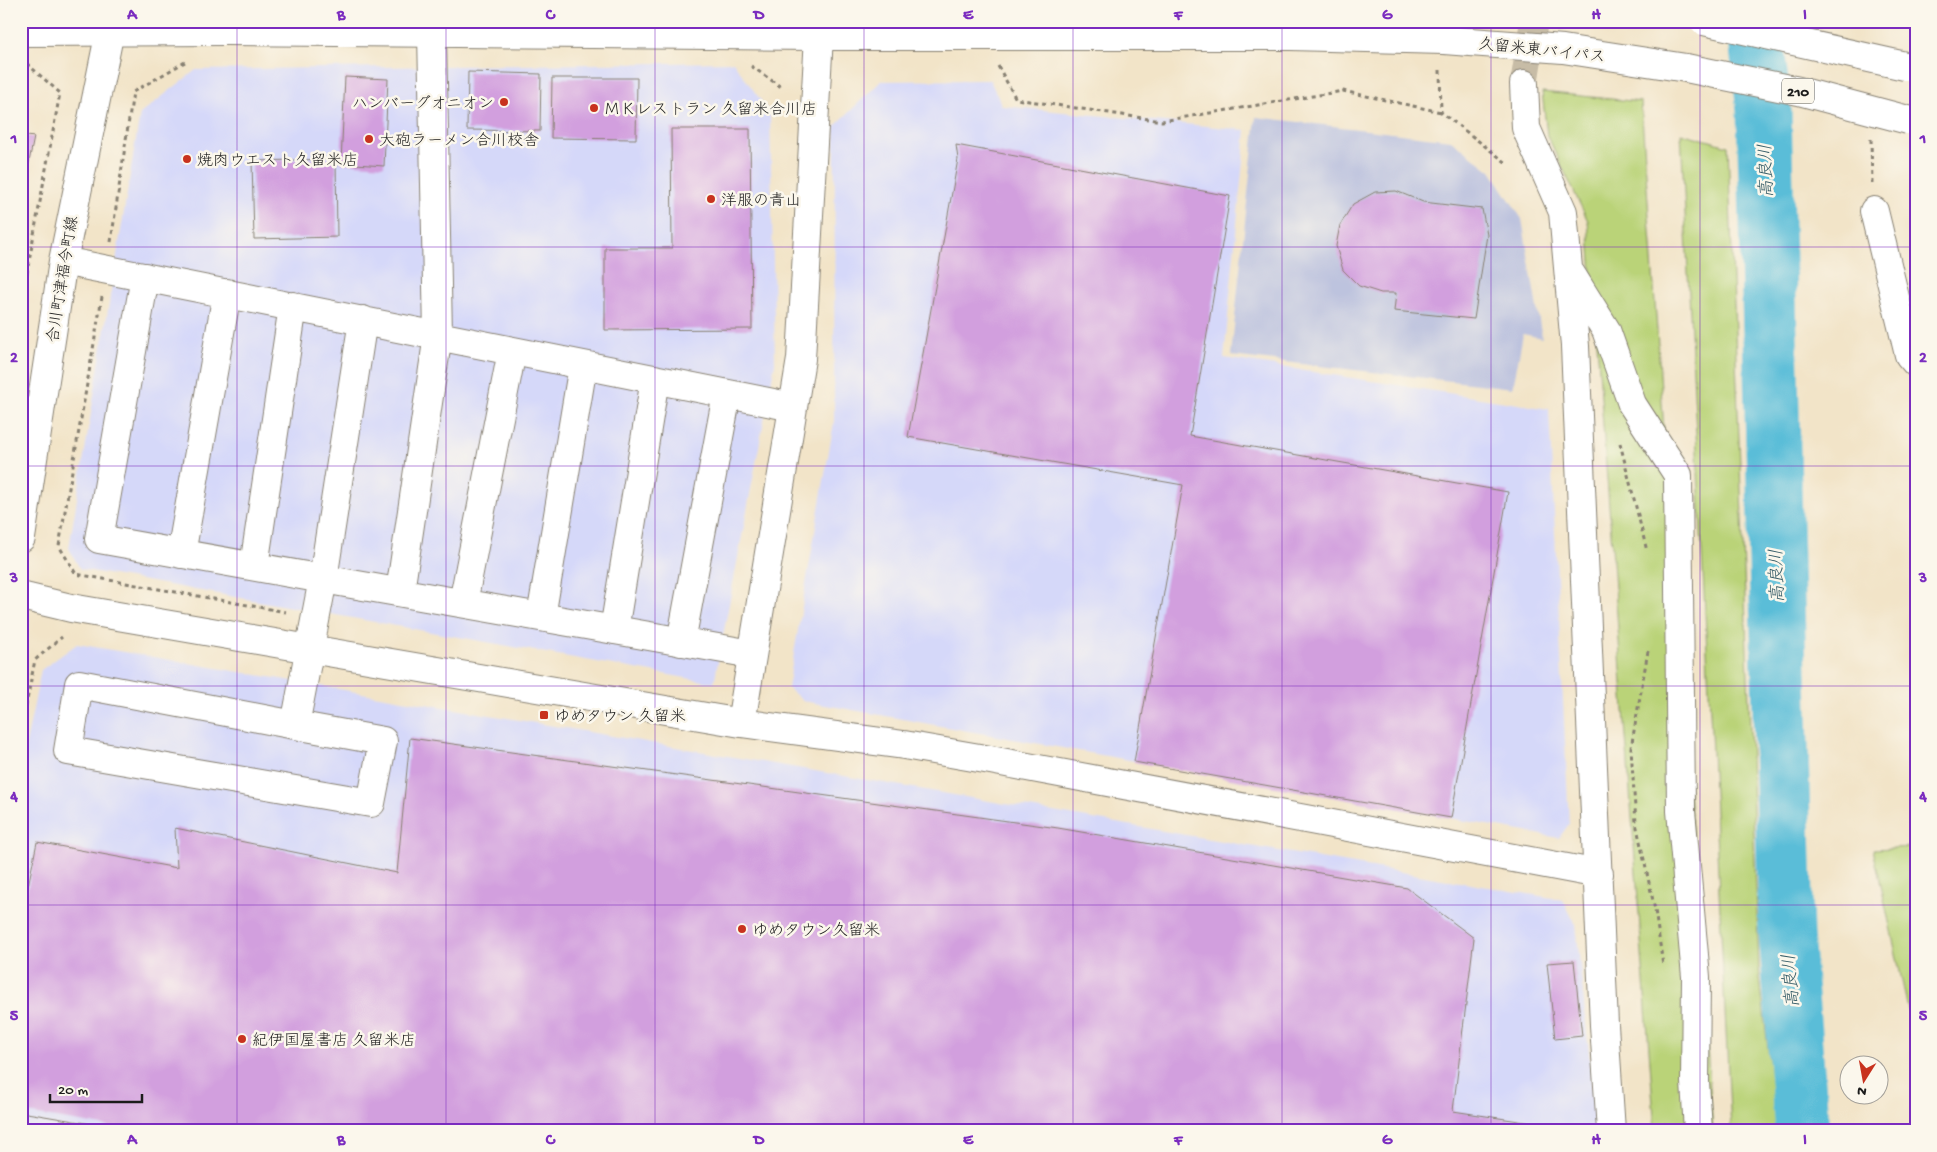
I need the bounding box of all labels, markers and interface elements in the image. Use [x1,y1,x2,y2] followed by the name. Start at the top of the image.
[126,7,138,26] text: A
[336,7,346,26] text: B
[545,7,556,26] text: C
[752,7,765,26] text: D
[963,7,974,26] text: E
[1173,7,1184,26] text: F
[1382,7,1393,26] text: G
[1591,7,1601,26] text: H
[1803,7,1807,26] text: I
[1477,34,1606,69] street label: 久留米東バイパス
[1782,78,1814,104] road number: 210
[352,95,494,115] place label: ハンバーグオニオン
[498,96,510,108] marker: ハンバーグオニオン
[604,100,817,121] place label: ＭＫレストラン 久留米合川店
[588,102,600,114] marker: ＭＫレストラン 久留米合川店
[10,131,17,150] text: 1
[1919,131,1926,150] text: 1
[379,132,539,152] place label: 大砲ラーメン合川校舎
[363,133,375,145] marker: 大砲ラーメン合川校舎
[1755,144,1779,198] water label: 高良川
[197,151,358,172] place label: 焼肉ウエスト久留米店
[181,153,193,165] marker: 焼肉ウエスト久留米店
[721,191,801,212] place label: 洋服の青山
[705,193,717,205] marker: 洋服の青山
[43,215,84,344] street label: 合川町津福今町線
[10,350,18,369] text: 2
[1919,350,1927,369] text: 2
[1766,549,1790,603] water label: 高良川
[9,570,18,589] text: 3
[1918,570,1927,589] text: 3
[554,707,686,728] place label: ゆめタウン 久留米
[538,709,550,721] marker: ゆめタウン 久留米
[9,789,18,808] text: 4
[1918,789,1927,808] text: 4
[752,921,880,942] place label: ゆめタウン久留米
[736,923,748,935] marker: ゆめタウン久留米
[1779,953,1805,1009] water label: 高良川
[10,1008,19,1027] text: 5
[1919,1008,1928,1027] text: 5
[252,1031,416,1052] place label: 紀伊国屋書店 久留米店
[236,1033,248,1045] marker: 紀伊国屋書店 久留米店
[1840,1054,1890,1104] north arrow
[50,1072,142,1104] scale bar
[1856,1081,1868,1100] text: N
[58,1082,88,1100] text: 20 m
[126,1132,138,1151] text: A
[336,1132,346,1151] text: B
[545,1132,556,1151] text: C
[752,1132,765,1151] text: D
[963,1132,974,1151] text: E
[1173,1132,1184,1151] text: F
[1382,1132,1393,1151] text: G
[1591,1132,1601,1151] text: H
[1803,1132,1807,1151] text: I

